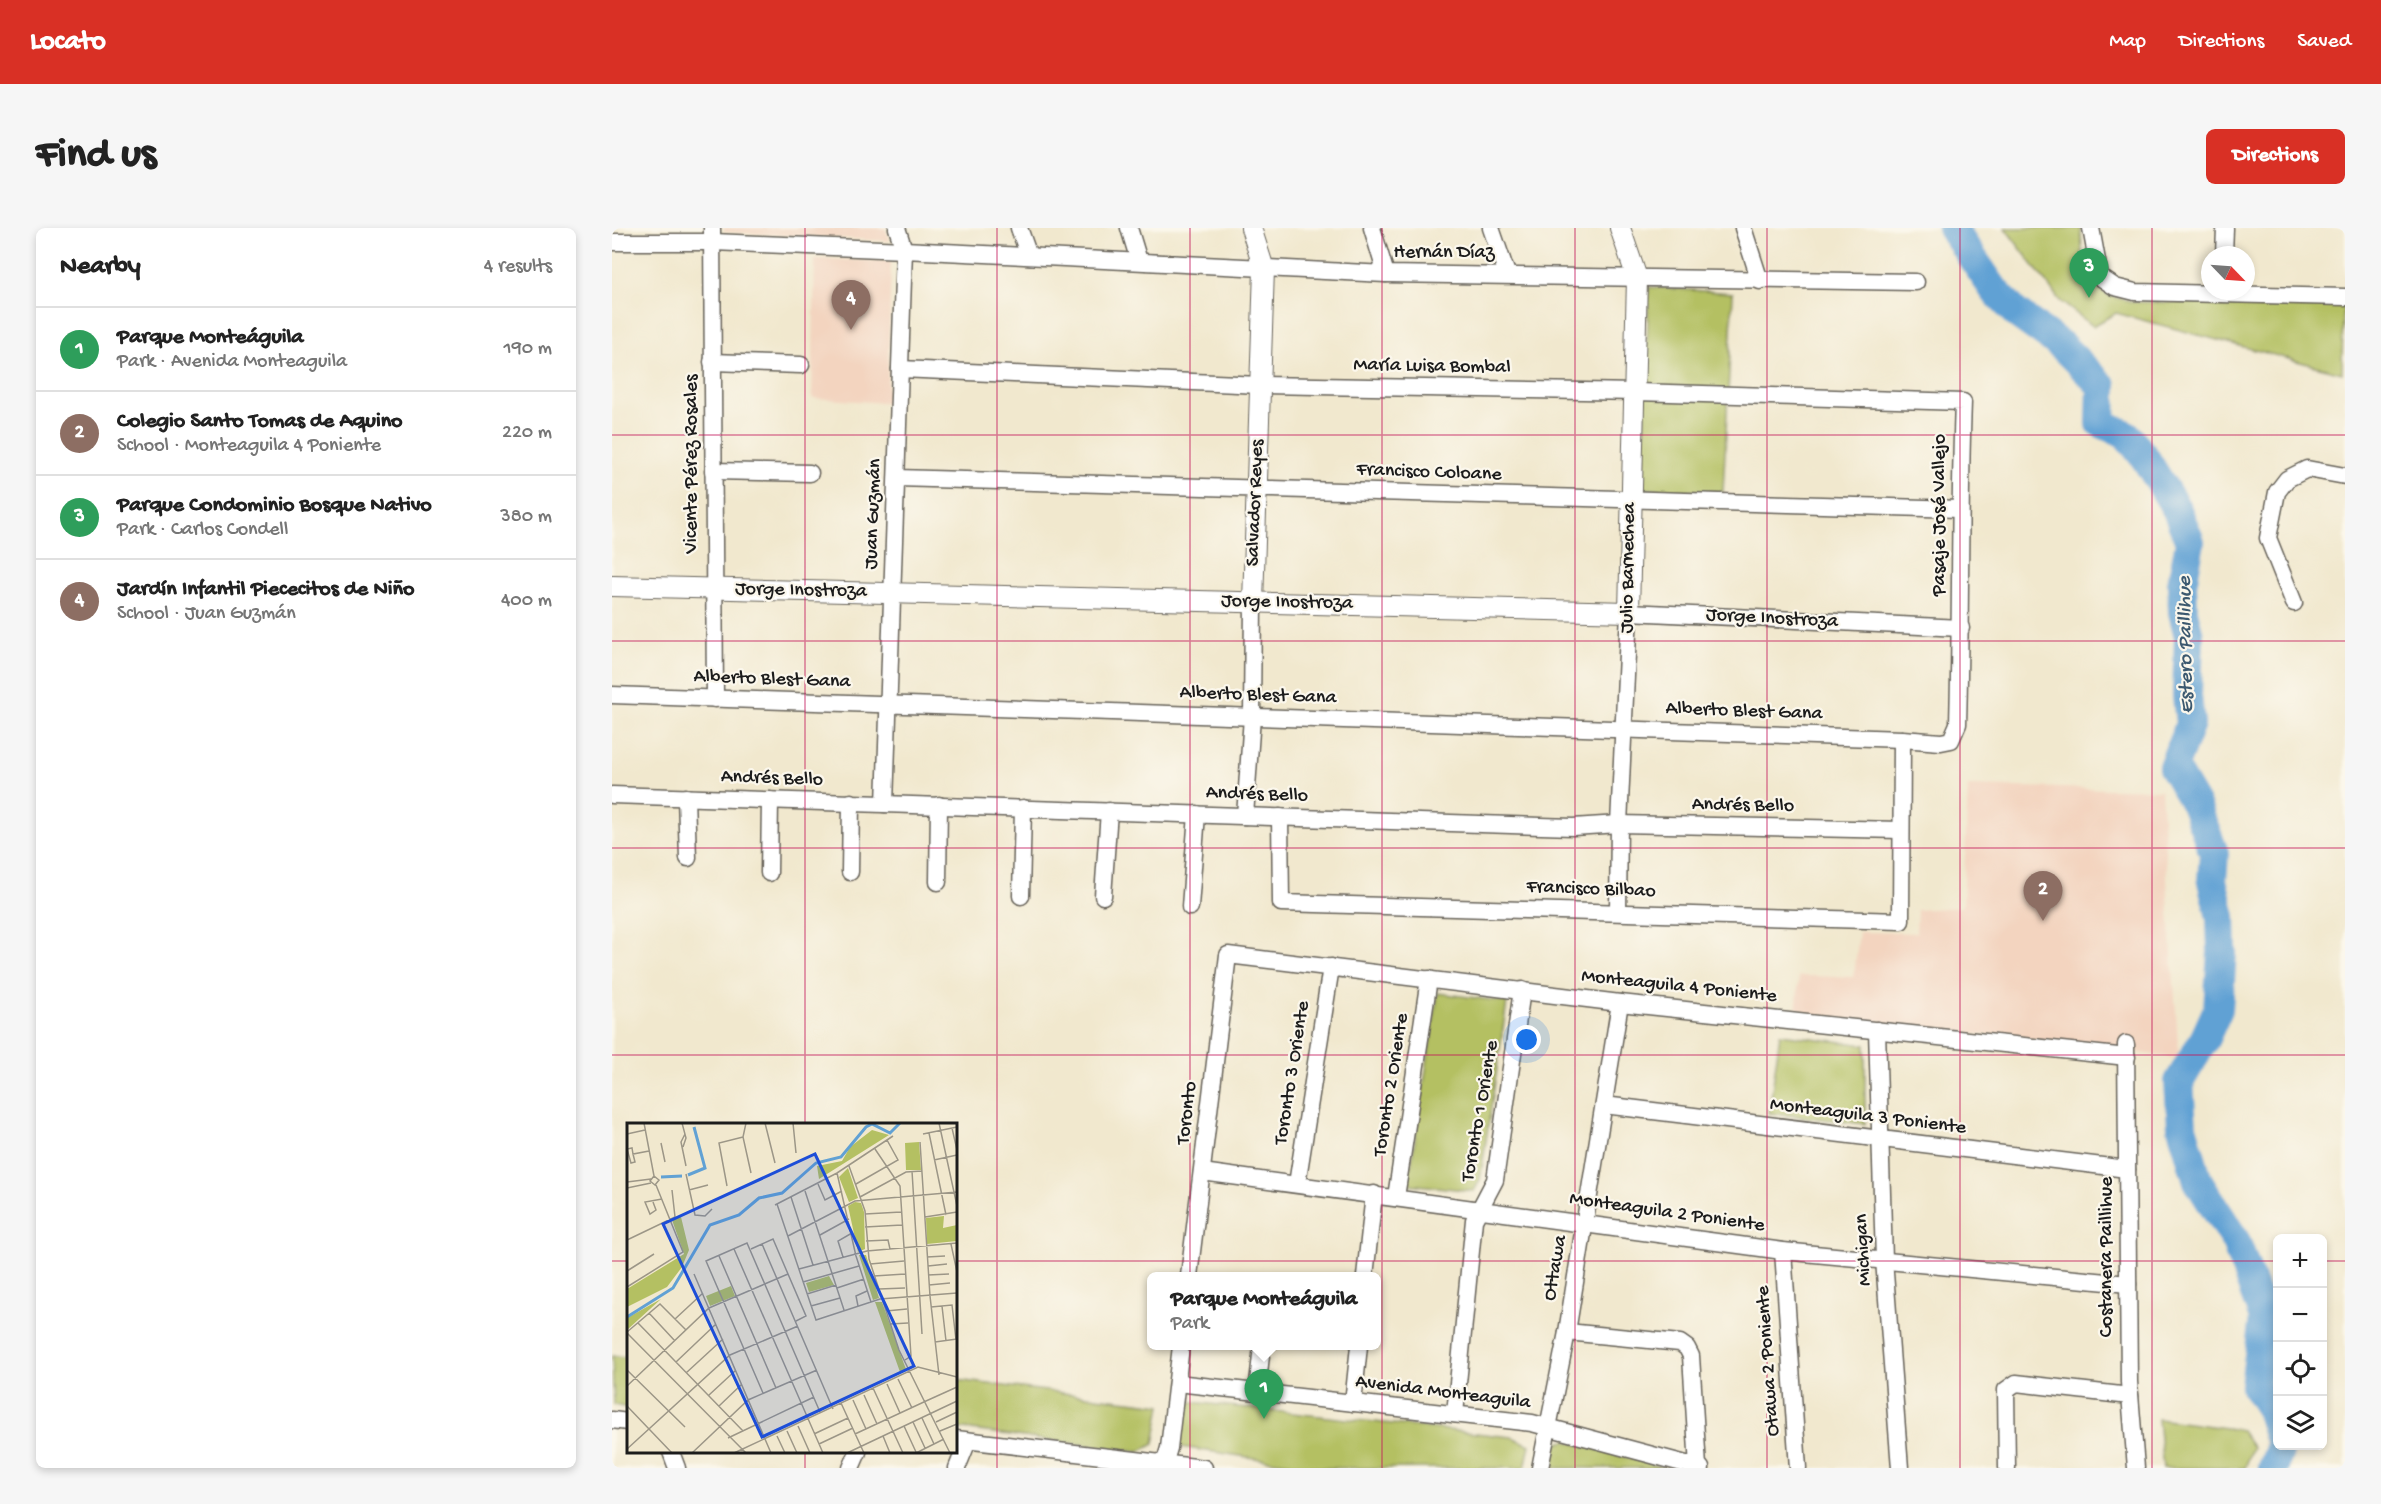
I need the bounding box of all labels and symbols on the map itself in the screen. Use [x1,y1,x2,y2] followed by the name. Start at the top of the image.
[1394,242,1496,265] street label: Hernán Díaz
[2201,246,2255,300] north arrow
[2070,248,2108,298] pin: 3
[832,280,870,330] pin: 4
[1353,354,1511,380] street label: María Luisa Bombal
[681,374,704,555] street label: Vicente Pérez Rosales
[1929,434,1952,597] street label: Pasaje José Vallejo
[1242,439,1270,567] street label: Salvador Reyes
[861,458,887,570] street label: Juan Guzmán
[1355,459,1503,487] street label: Francisco Coloane
[1616,501,1642,634] street label: Julio Barnechea
[2173,575,2201,714] water label: Estero Paillihue
[735,578,868,604] street label: Jorge Inostroza
[1221,590,1354,616] street label: Jorge Inostroza
[1705,604,1839,634] street label: Jorge Inostroza
[693,666,852,694] street label: Alberto Blest Gana
[1179,682,1338,710] street label: Alberto Blest Gana
[1665,698,1824,726] street label: Alberto Blest Gana
[720,766,824,792] street label: Andrés Bello
[1205,782,1309,808] street label: Andrés Bello
[1692,794,1794,818] street label: Andrés Bello
[2024,872,2062,921] pin: 2
[1525,876,1656,904] street label: Francisco Bilbao
[1580,965,1779,1009] street label: Monteaguila 4 Poniente
[1270,999,1316,1148] street label: Toronto 3 Oriente
[1369,1011,1415,1159] street label: Toronto 2 Oriente
[1512,1025,1541,1054] your location
[1457,1038,1505,1184] street label: Toronto 1 Oriente
[1173,1080,1203,1147] street label: Toronto
[1769,1094,1968,1141] street label: Monteaguila 3 Poniente
[627,1123,957,1453] inset map
[2096,1176,2119,1337] street label: Costanera Paillihue
[1568,1188,1767,1238] street label: Monteaguila 2 Poniente
[1851,1213,1877,1287] street label: Michigan
[1539,1233,1573,1303] street label: Ottawa
[1752,1284,1786,1437] street label: Otawa 2 Poniente
[1244,1370,1284,1419] pin: 1
[1354,1371,1533,1415] street label: Avenida Monteaguila

